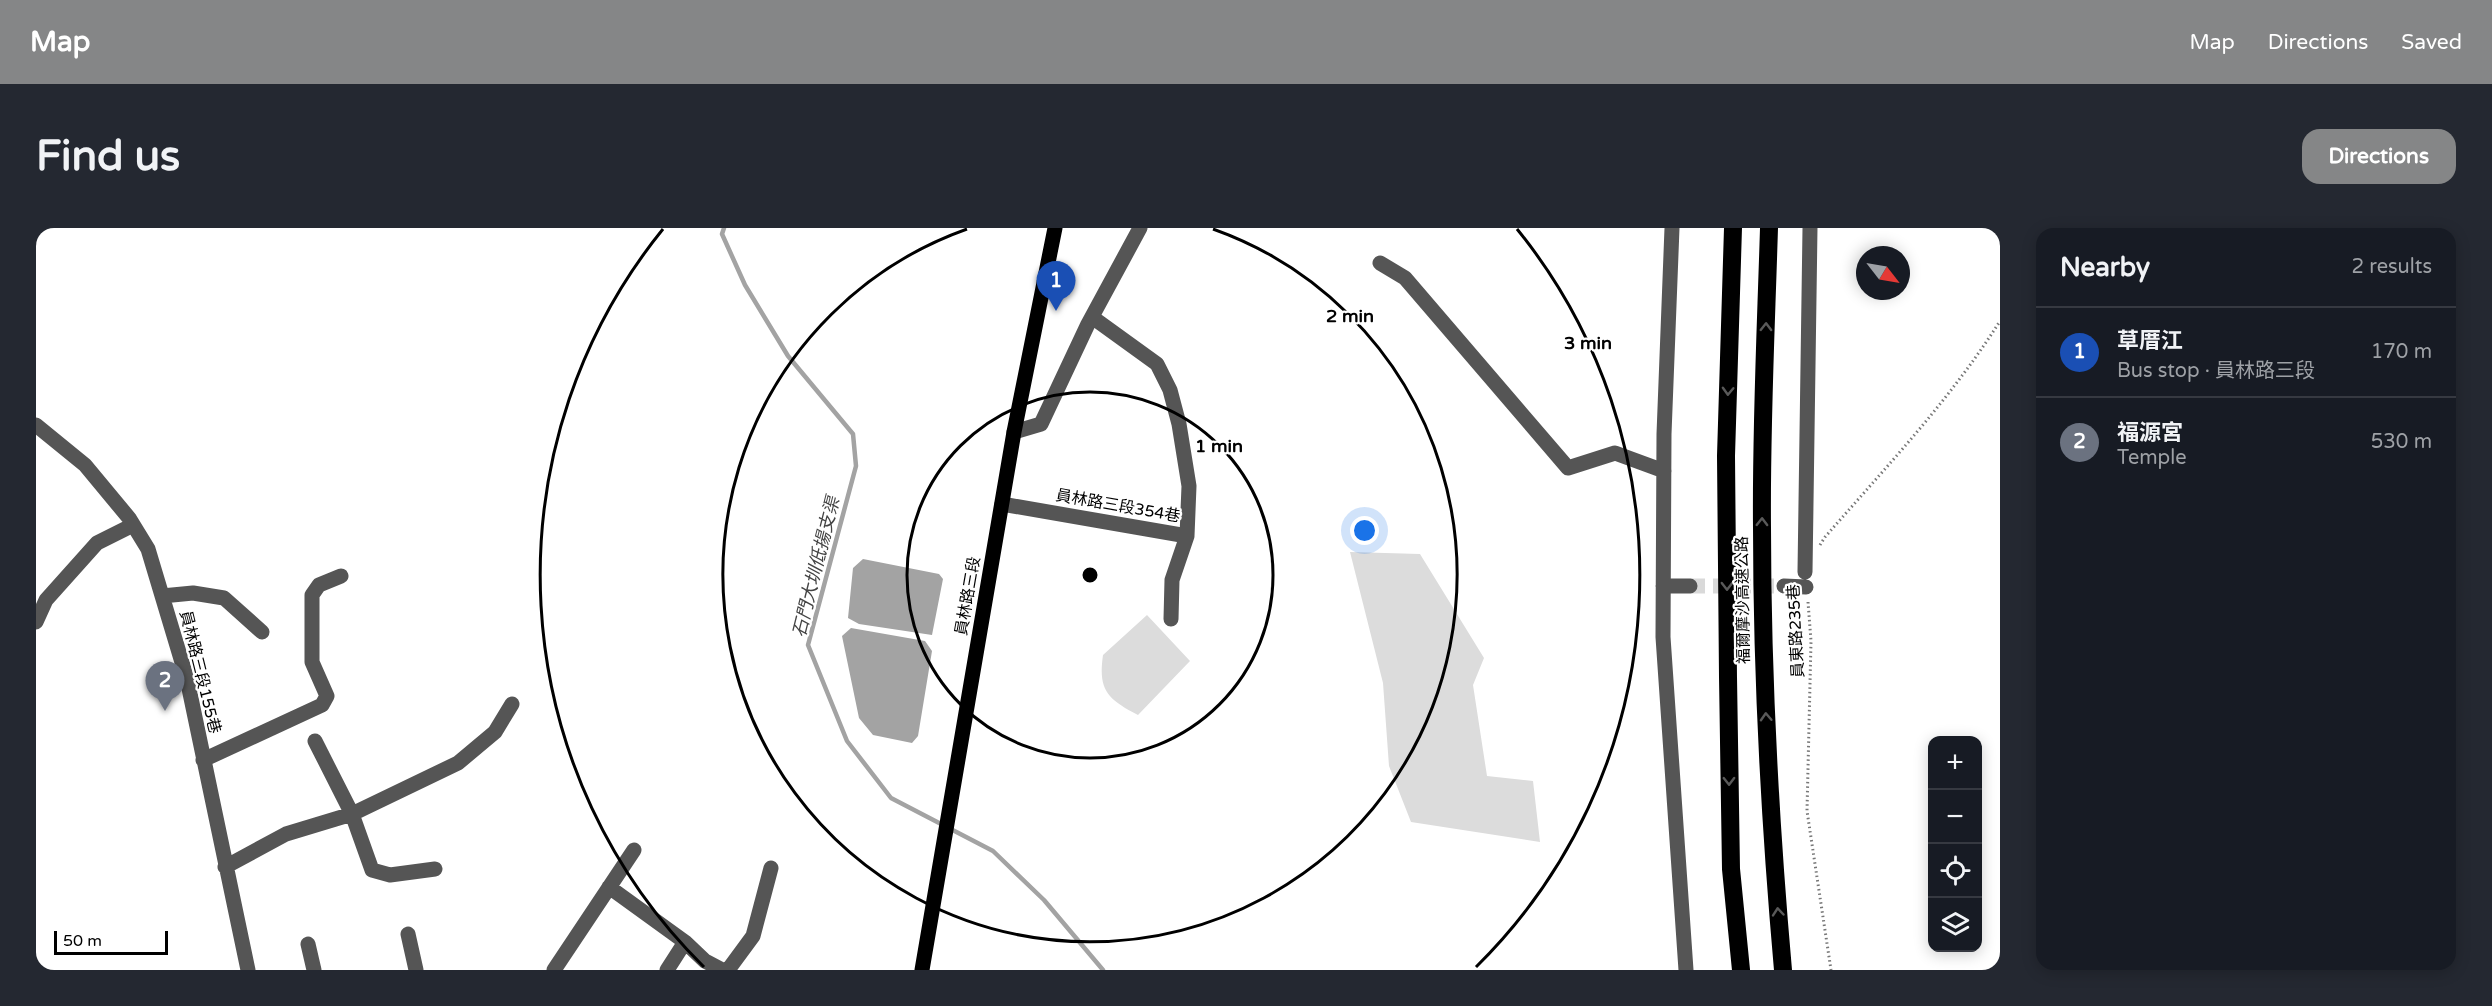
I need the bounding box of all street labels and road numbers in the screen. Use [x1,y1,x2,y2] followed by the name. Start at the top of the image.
[1054,485,1182,527] street label: 員林路三段354巷
[1732,536,1754,664] street label: 福爾摩沙高速公路
[951,555,985,637] street label: 員林路三段
[1784,583,1808,679] street label: 員東路235巷
[175,608,225,736] street label: 員林路三段155巷

